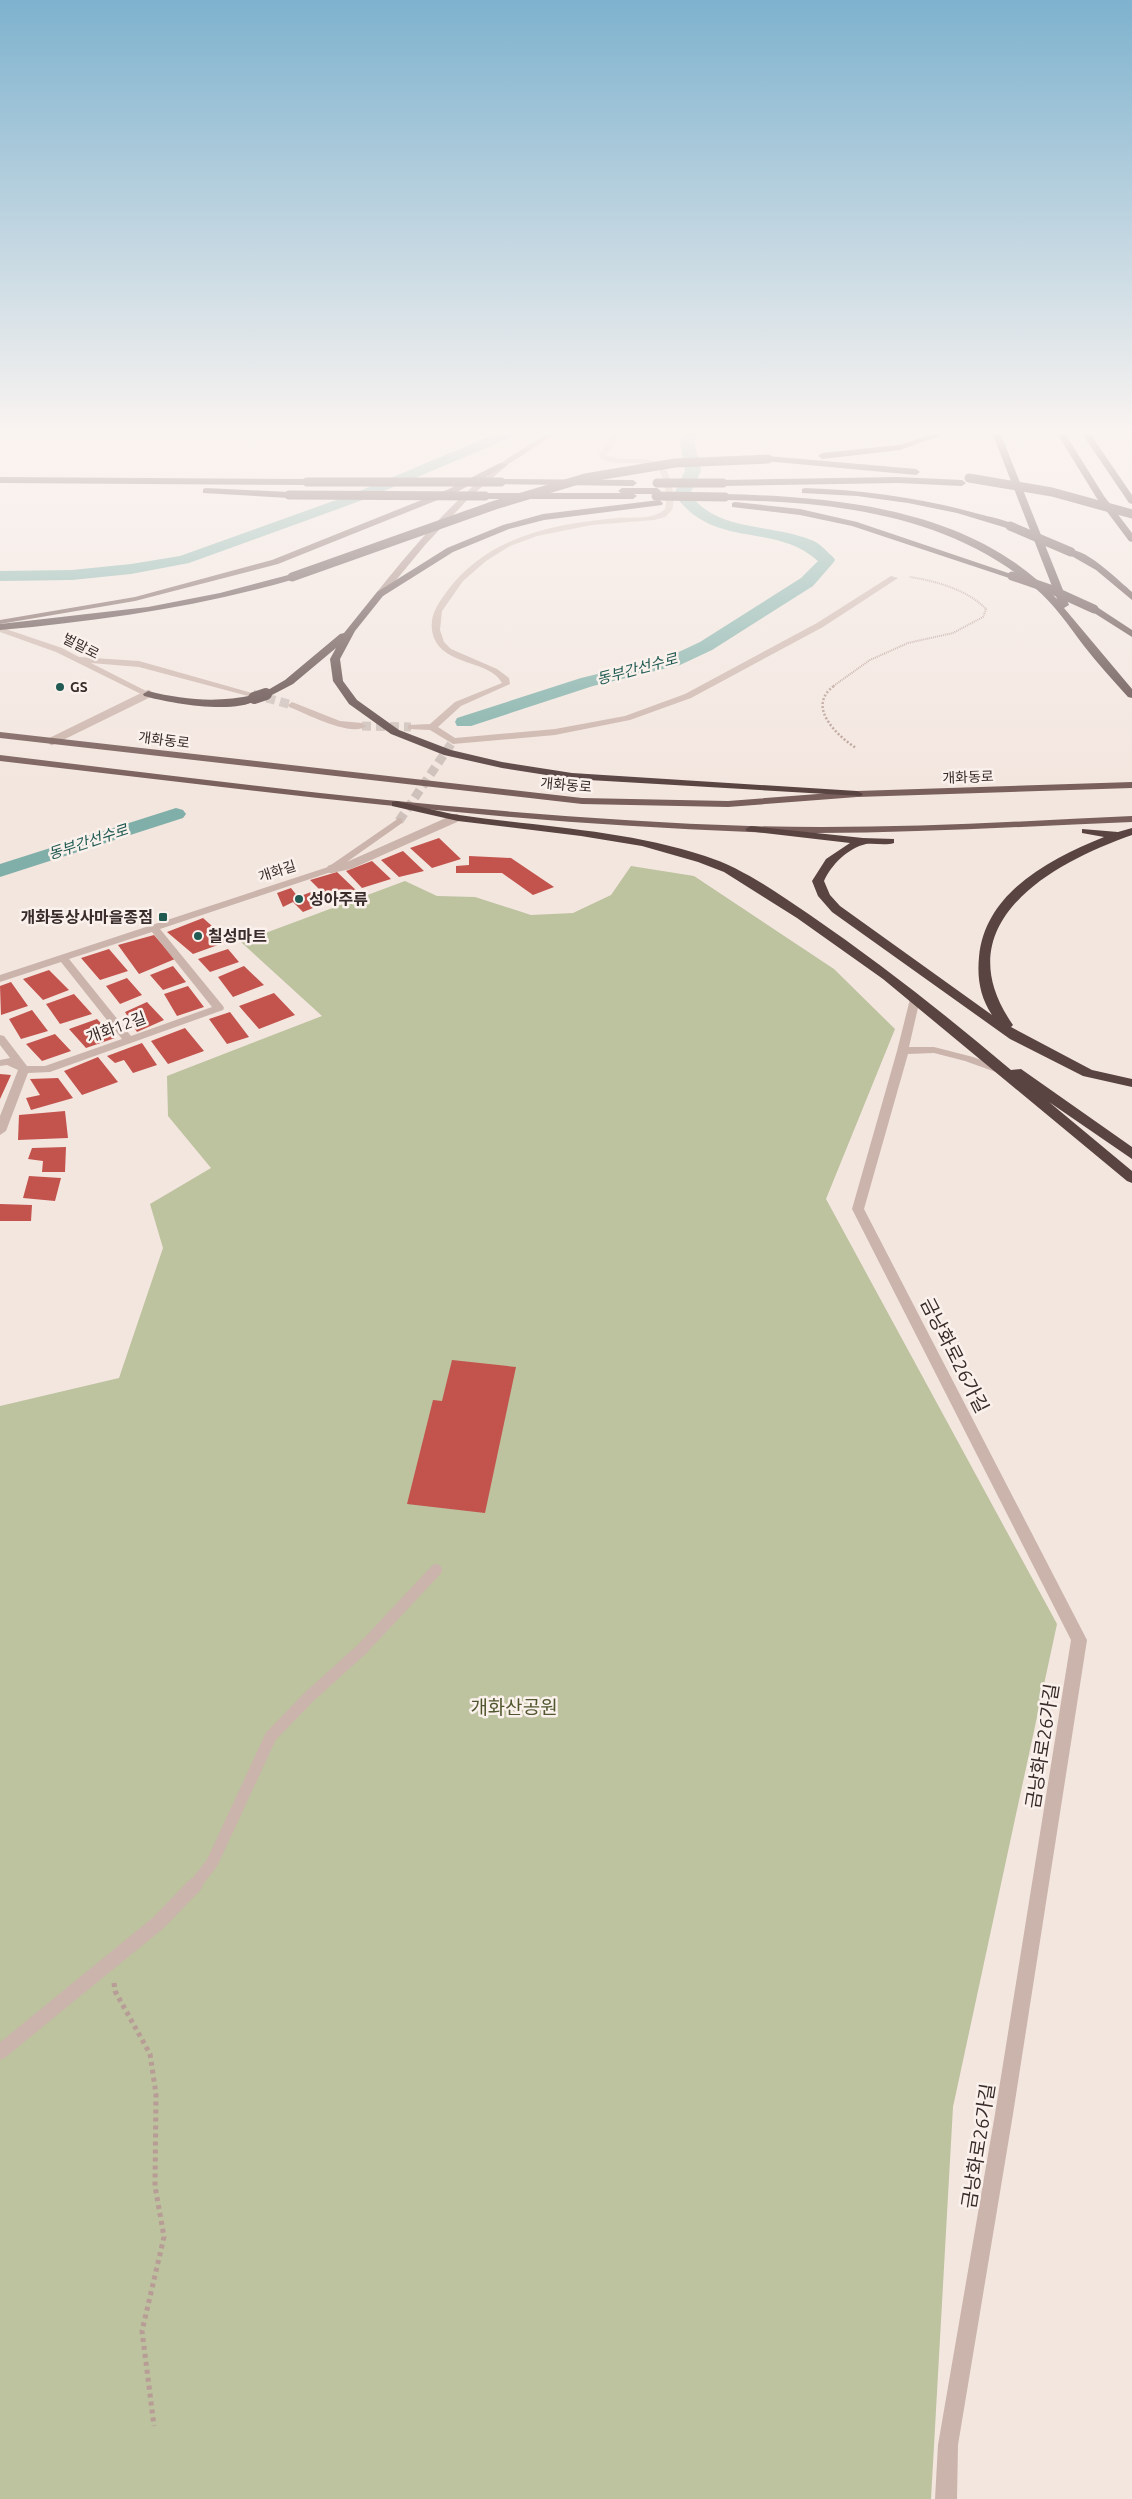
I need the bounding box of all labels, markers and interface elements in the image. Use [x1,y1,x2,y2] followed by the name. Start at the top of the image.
[60,630,102,662] street label: 벌말로
[595,649,680,687] water label: 동부간선수로
[70,679,88,695] place label: GS
[54,681,66,693] marker: GS
[137,729,191,751] street label: 개화동로
[942,768,994,786] street label: 개화동로
[540,775,592,795] street label: 개화동로
[46,820,131,862] water label: 동부간선수로
[256,857,298,885] street label: 개화길
[309,890,368,908] place label: 성아주류
[293,893,305,905] marker: 성아주류
[21,908,153,926] place label: 개화동상사마을종점
[157,911,169,923] marker: 개화동상사마을종점
[208,927,267,945] place label: 칠성마트
[192,930,204,942] marker: 칠성마트
[84,1008,148,1046] street label: 개화12길
[917,1294,993,1416] street label: 금낭화로26가길
[1021,1682,1063,1810] street label: 금낭화로26가길
[470,1696,558,1718] park label: 개화산공원
[957,2082,999,2210] street label: 금낭화로26가길

